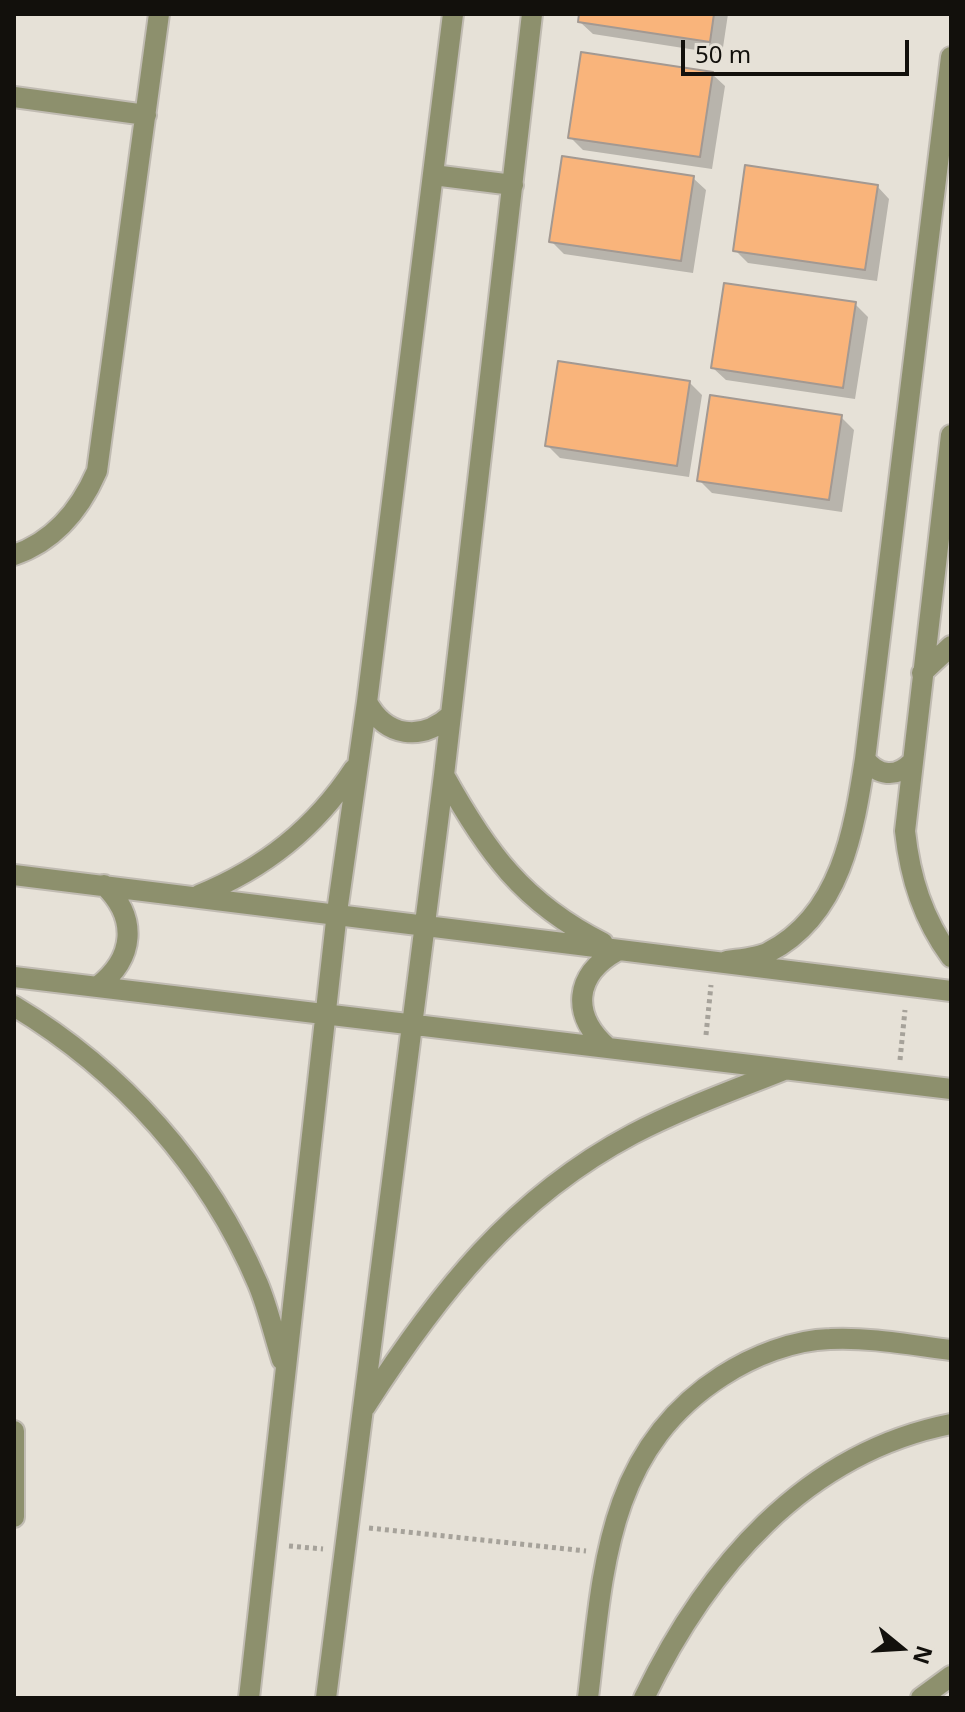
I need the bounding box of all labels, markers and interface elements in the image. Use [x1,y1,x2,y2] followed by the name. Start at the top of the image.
[685,24,913,74] scale bar
[695,37,751,70] text: 50 m
[861,1608,941,1688] north arrow
[907,1642,941,1669] text: N

